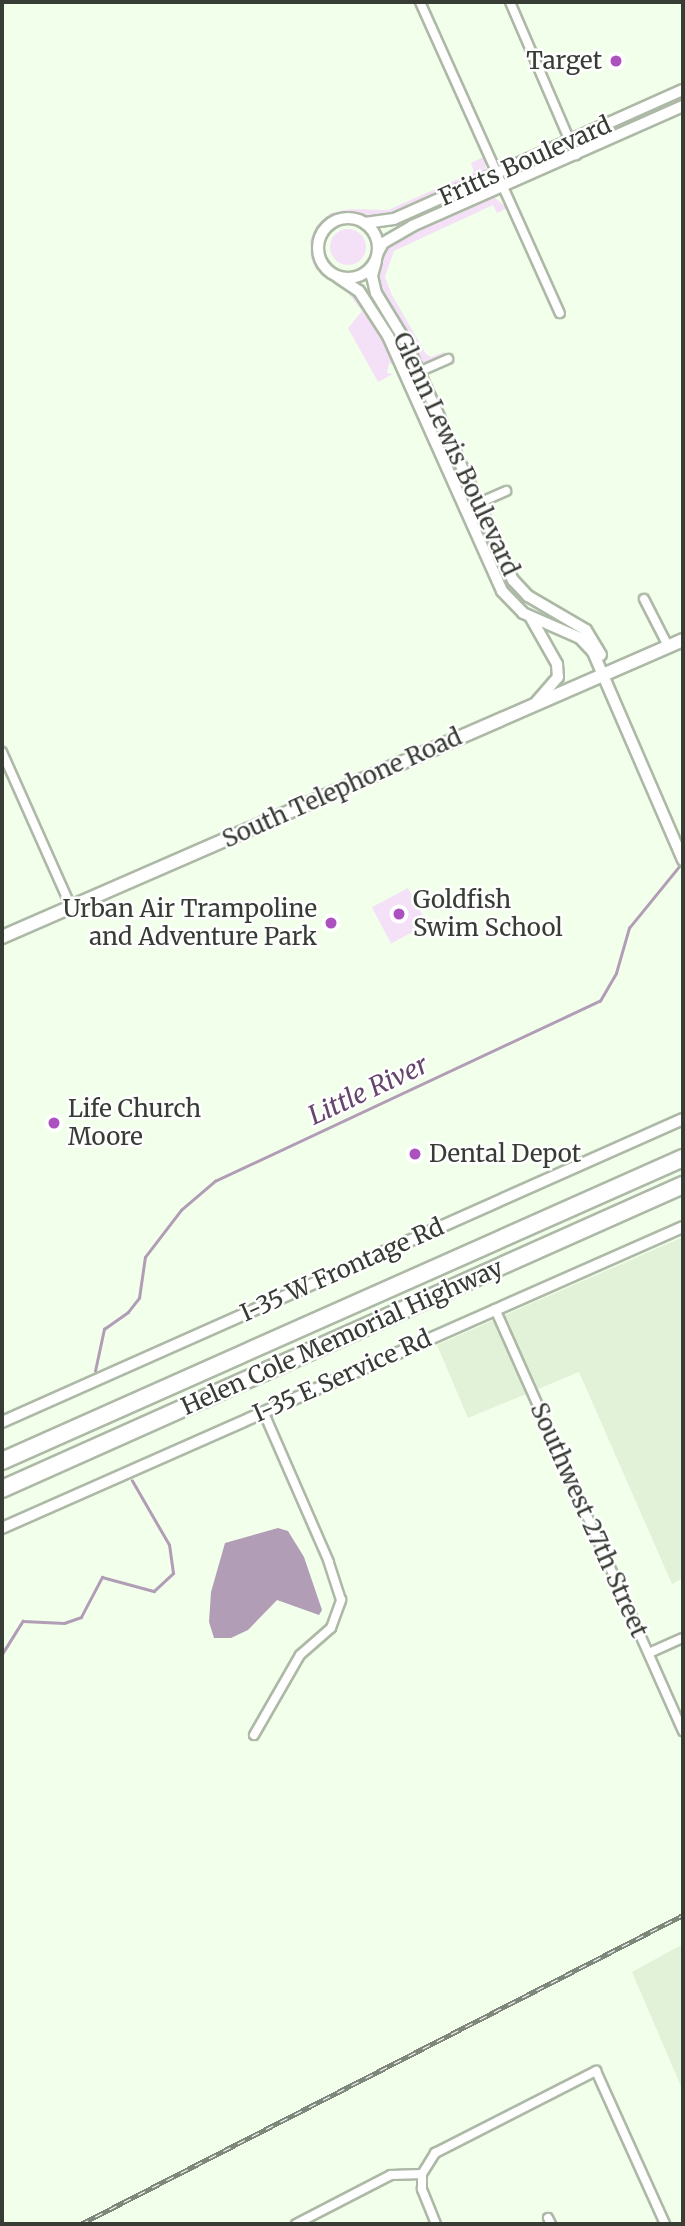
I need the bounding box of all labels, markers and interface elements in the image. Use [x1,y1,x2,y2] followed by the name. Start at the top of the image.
[526,47,602,75] place label: Target
[608,53,624,69] marker: Target
[434,110,616,212] street label: Fritts Boulevard
[387,328,525,580] street label: Glenn Lewis Boulevard
[218,722,466,854] street label: South Telephone Road
[413,886,563,942] place label: Goldfish Swim School
[63,895,317,951] place label: Urban Air Trampoline and Adventure Park
[391,906,407,922] marker: Goldfish Swim School
[323,915,339,931] marker: Urban Air Trampoline and Adventure Park
[303,1049,433,1131] water label: Little River
[68,1095,201,1151] place label: Life Church Moore
[46,1115,62,1131] marker: Life Church Moore
[429,1140,581,1168] place label: Dental Depot
[407,1146,423,1162] marker: Dental Depot
[236,1212,448,1328] street label: I-35 W Frontage Rd
[177,1253,507,1421] street label: Helen Cole Memorial Highway
[248,1324,436,1428] street label: I-35 E Service Rd
[524,1398,654,1642] street label: Southwest 27th Street

